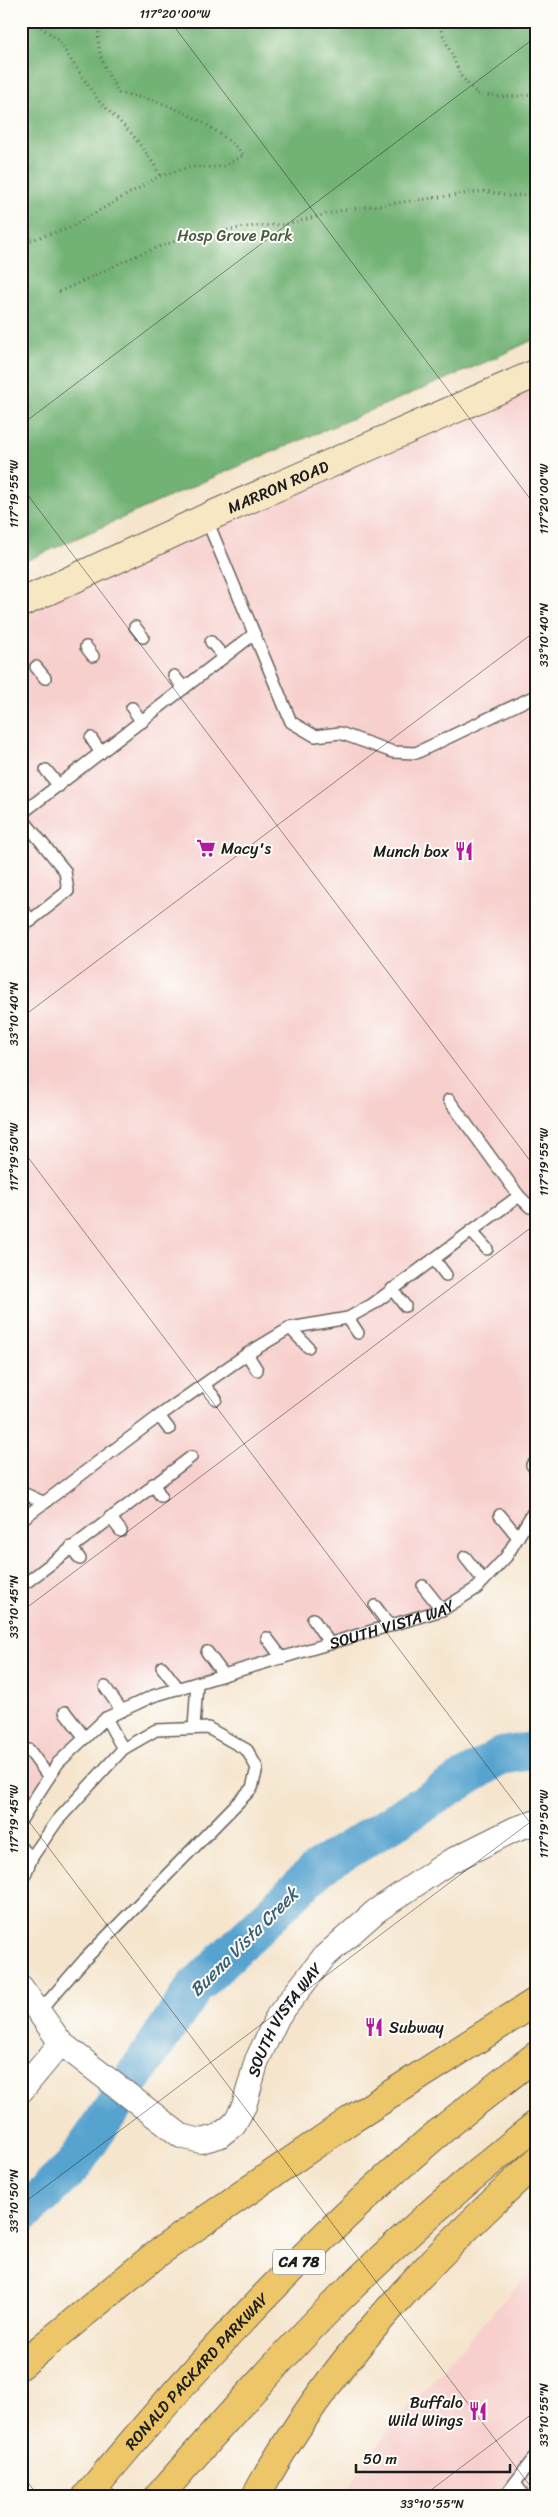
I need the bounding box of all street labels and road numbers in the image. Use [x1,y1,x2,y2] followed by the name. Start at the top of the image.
[222,451,334,522] street label: MARRON ROAD
[325,1590,462,1657] street label: SOUTH VISTA WAY
[238,1955,330,2080] street label: SOUTH VISTA WAY
[273,2250,325,2274] road number: CA 78
[117,2285,276,2457] street label: RONALD PACKARD PARKWAY

